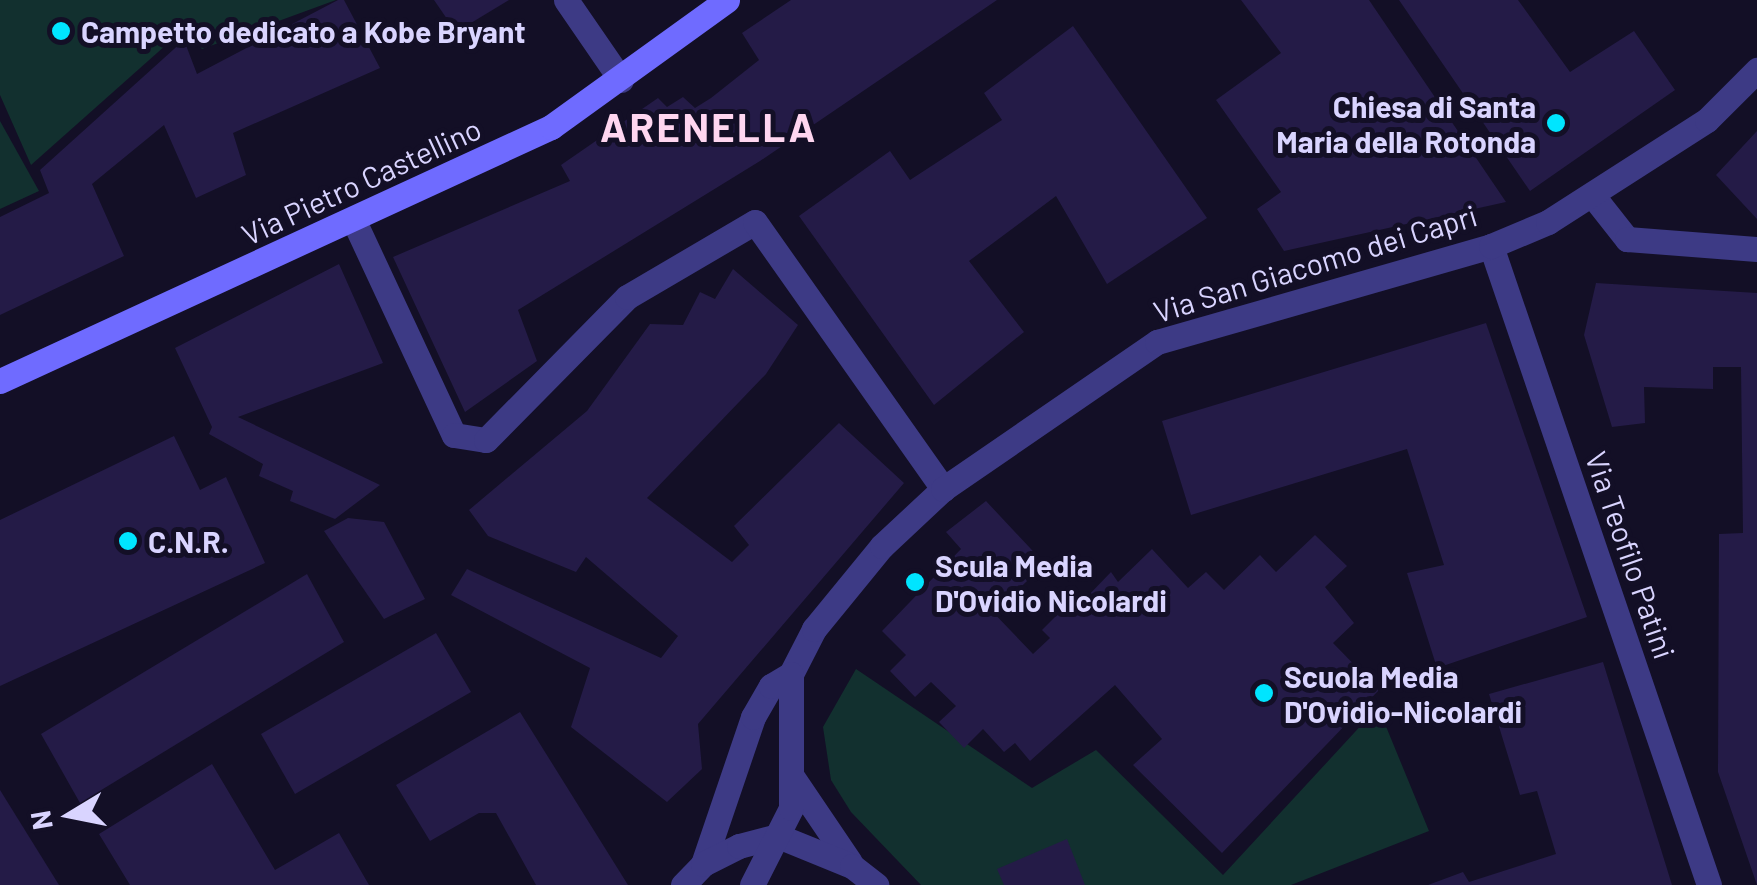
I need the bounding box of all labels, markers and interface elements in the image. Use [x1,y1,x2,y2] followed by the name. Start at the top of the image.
[81,13,526,49] place label: Campetto dedicato a Kobe Bryant
[50,20,72,42] marker: Campetto dedicato a Kobe Bryant
[1276,88,1536,158] place label: Chiesa di Santa Maria della Rotonda
[600,102,818,150] district label: ARENELLA
[236,110,486,252] street label: Via Pietro Castellino
[1545,112,1567,134] marker: Chiesa di Santa Maria della Rotonda
[1149,197,1481,329] street label: Via San Giacomo dei Capri
[1579,447,1683,663] street label: Via Teofilo Patini
[148,523,229,559] place label: C.N.R.
[117,530,139,552] marker: C.N.R.
[935,547,1167,618] place label: Scula Media D'Ovidio Nicolardi
[904,571,926,593] marker: Scula Media D'Ovidio Nicolardi
[1284,658,1522,728] place label: Scuola Media D'Ovidio-Nicolardi
[1253,682,1275,704] marker: Scuola Media D'Ovidio-Nicolardi
[20,765,120,865] north arrow
[22,808,59,832] text: N

